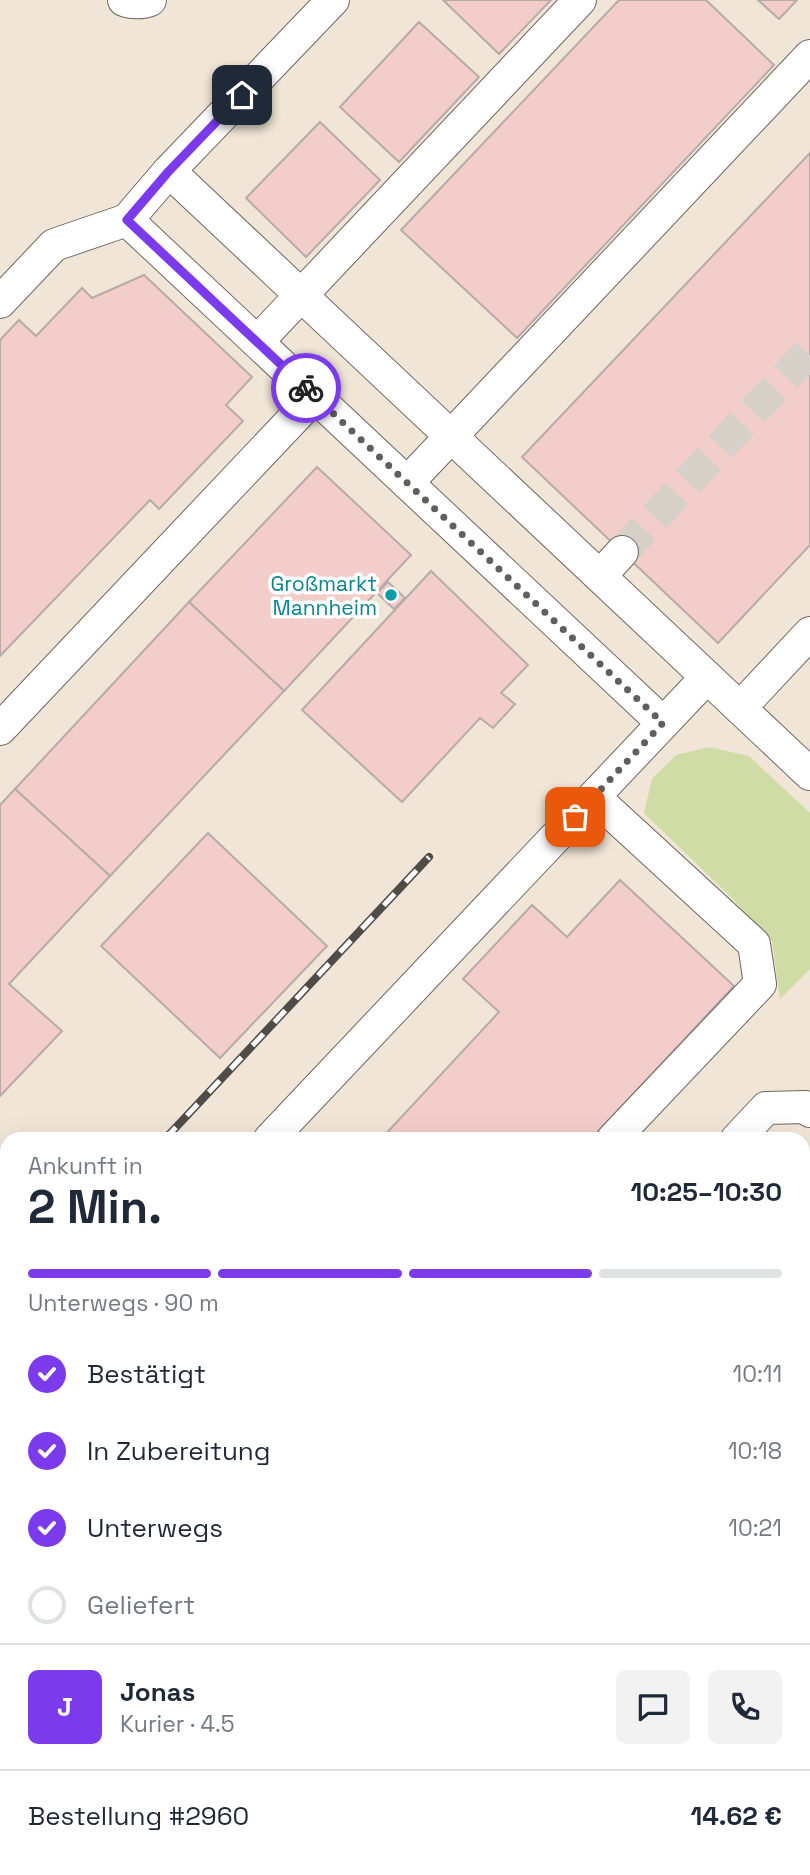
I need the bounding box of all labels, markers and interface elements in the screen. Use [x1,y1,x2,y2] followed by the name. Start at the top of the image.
[212,65,272,125] pin
[223,76,261,114] icon: home
[271,353,341,423] courier
[287,369,325,407] icon: bike
[270,570,377,621] place label: Großmarkt Mannheim
[383,587,399,603] marker: Großmarkt Mannheim
[545,787,605,847] pin
[556,798,594,836] icon: bag
[28,1151,143,1181] text: Ankunft in
[630,1175,782,1209] text: 10:25–10:30
[28,1178,162,1236] text: 2 Min.
[28,1288,219,1318] text: Unterwegs · 90 m
[28,1355,66,1393] icon: check
[87,1357,206,1391] text: Bestätigt
[733,1359,782,1389] text: 10:11
[28,1432,66,1470] icon: check
[87,1434,271,1468] text: In Zubereitung
[728,1436,782,1466] text: 10:18
[28,1509,66,1547] icon: check
[87,1511,223,1545] text: Unterwegs
[728,1513,782,1543] text: 10:21
[87,1588,195,1622] text: Geliefert
[616,1670,690,1744] button: chat
[708,1670,782,1744] button: phone
[120,1675,195,1709] text: Jonas
[57,1690,73,1724] text: J
[120,1709,235,1739] text: Kurier · 4.5
[28,1799,249,1833] text: Bestellung #2960
[691,1799,782,1833] text: 14.62 €

